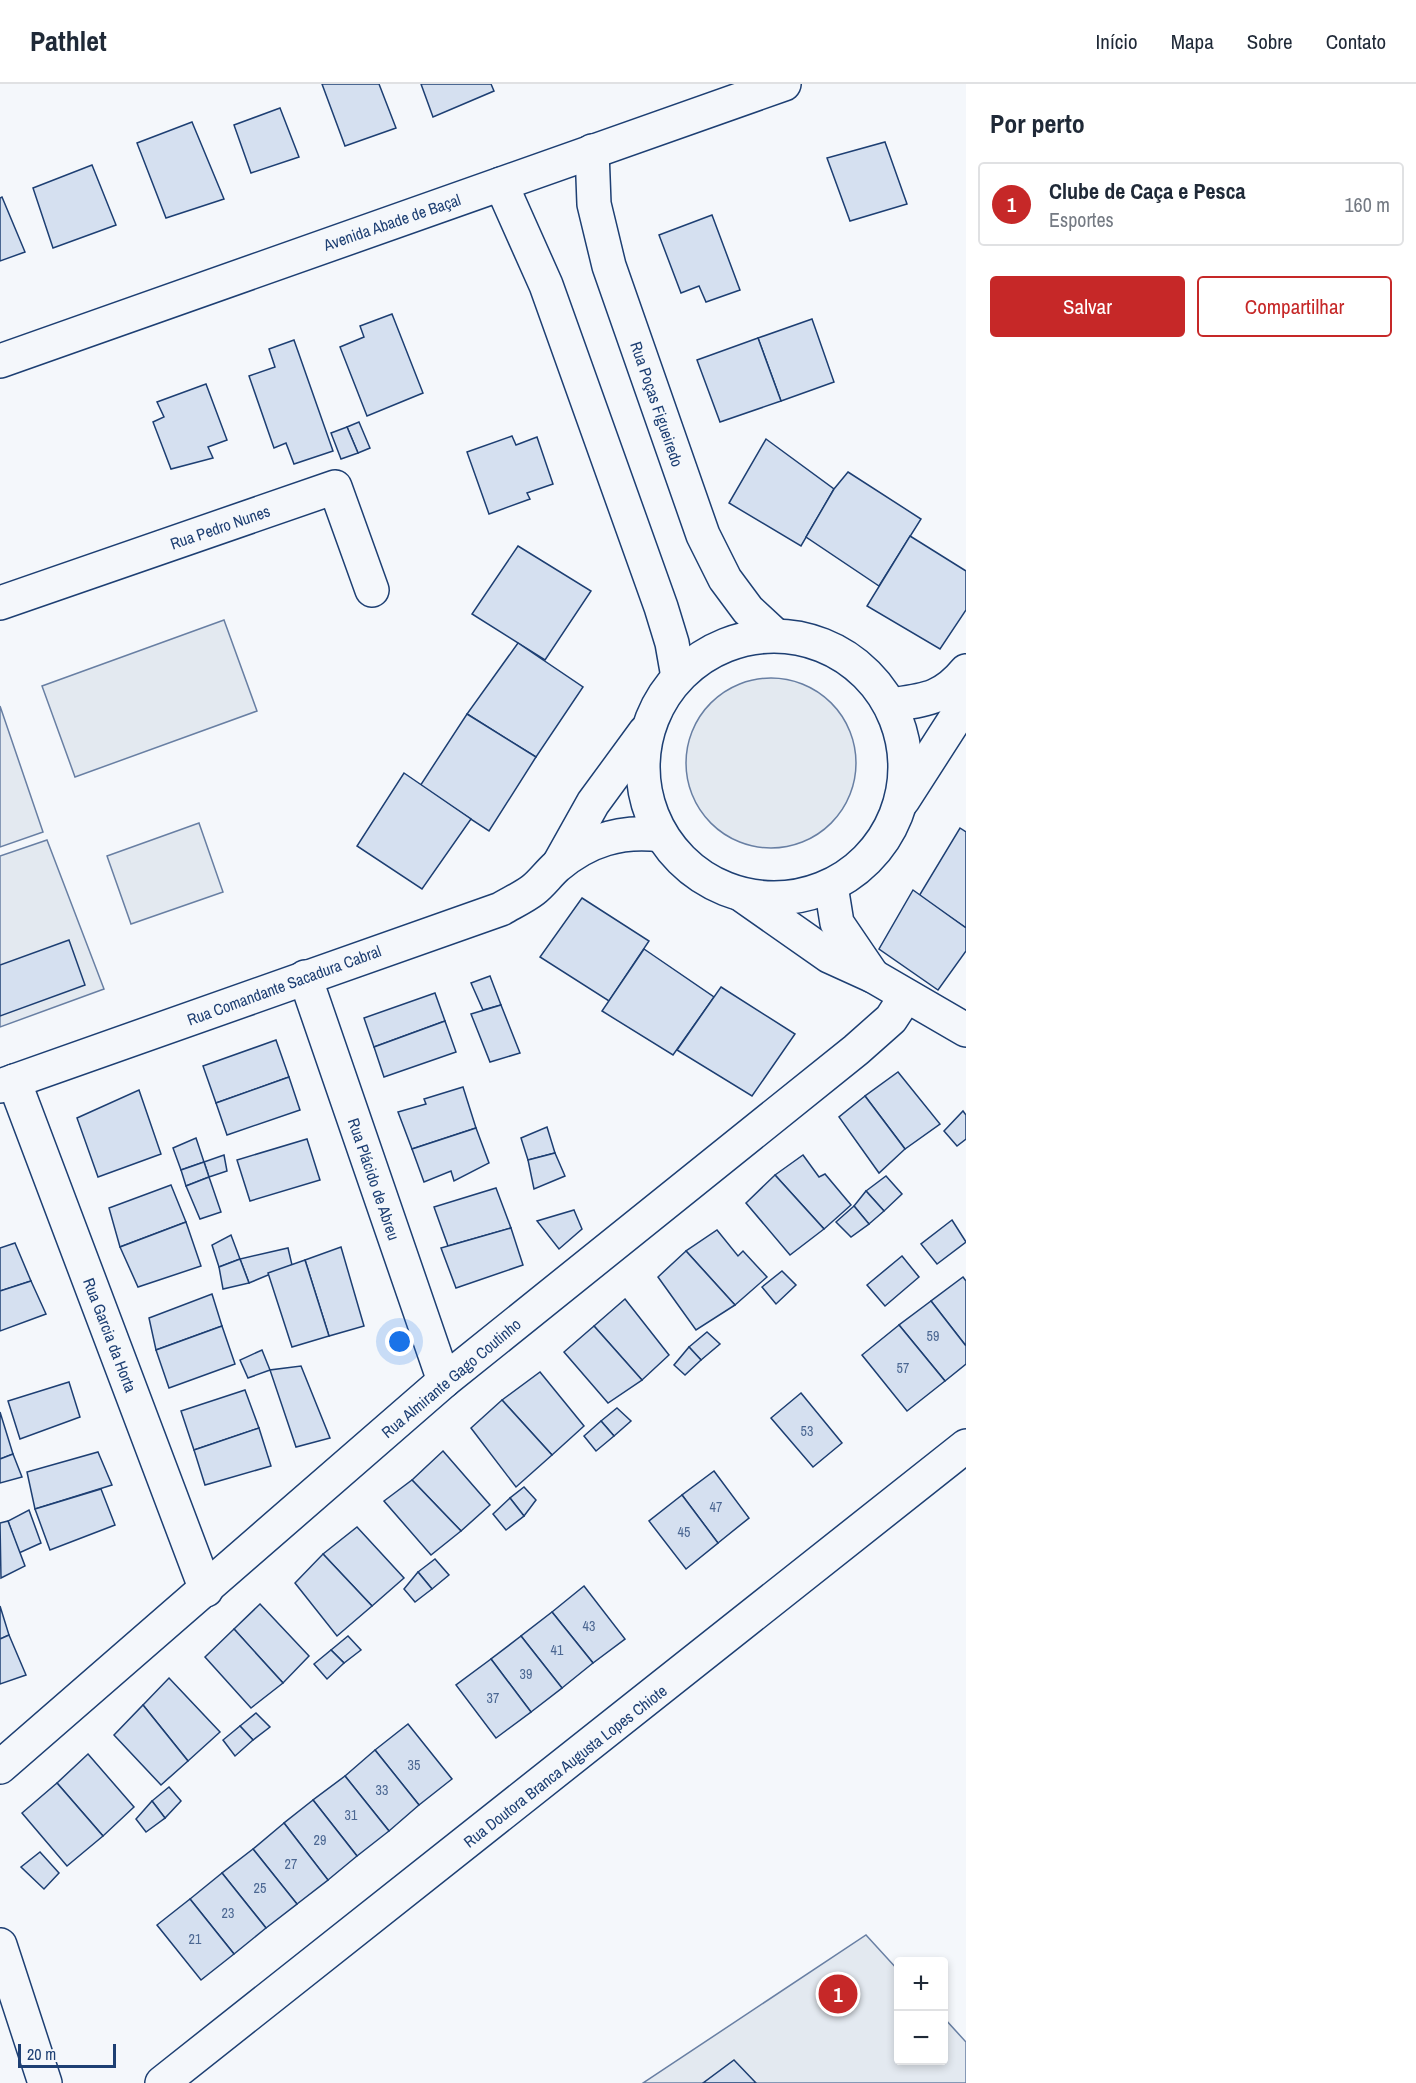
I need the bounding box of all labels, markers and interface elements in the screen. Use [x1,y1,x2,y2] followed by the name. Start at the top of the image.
[30,22,107,60] text: Pathlet
[1096,27,1138,56] text: Início
[1171,27,1214,56] text: Mapa
[1247,27,1293,56] text: Sobre
[1326,27,1386,56] text: Contato
[990,106,1085,141] text: Por perto
[1049,176,1246,206] text: Clube de Caça e Pesca
[320,188,463,256] street label: Avenida Abade de Baçal
[1007,191,1016,218] text: 1
[1344,191,1390,218] text: 160 m
[1049,206,1114,233] text: Esportes
[990,276,1185,337] button: Salvar
[1197,276,1392,337] button: Compartilhar
[625,338,689,470] street label: Rua Poças Figueiredo
[167,500,273,554] street label: Rua Pedro Nunes
[184,940,384,1030] street label: Rua Comandante Sacadura Cabral
[343,1115,405,1243] street label: Rua Plácido de Abreu
[78,1275,142,1396] street label: Rua Garcia da Horta
[377,1313,525,1443] street label: Rua Almirante Gago Coutinho
[385,1327,414,1356] your location
[927,1327,939,1345] house number: 59
[897,1359,909,1377] house number: 57
[801,1422,813,1440] house number: 53
[710,1498,722,1516] house number: 47
[678,1523,690,1541] house number: 45
[583,1617,595,1635] house number: 43
[551,1641,564,1659] house number: 41
[520,1665,532,1683] house number: 39
[459,1680,671,1852] street label: Rua Doutora Branca Augusta Lopes Chiote
[487,1689,499,1707] house number: 37
[408,1756,420,1774] house number: 35
[376,1781,388,1799] house number: 33
[345,1806,358,1824] house number: 31
[314,1831,326,1849] house number: 29
[285,1855,297,1873] house number: 27
[254,1879,266,1897] house number: 25
[222,1904,234,1922] house number: 23
[189,1930,202,1948] house number: 21
[894,1957,948,2065] map controls
[894,1957,948,2011] button: +
[818,1972,858,2016] pin: 1
[894,2011,948,2065] button: −
[18,2041,116,2068] scale bar
[27,2043,56,2065] text: 20 m

